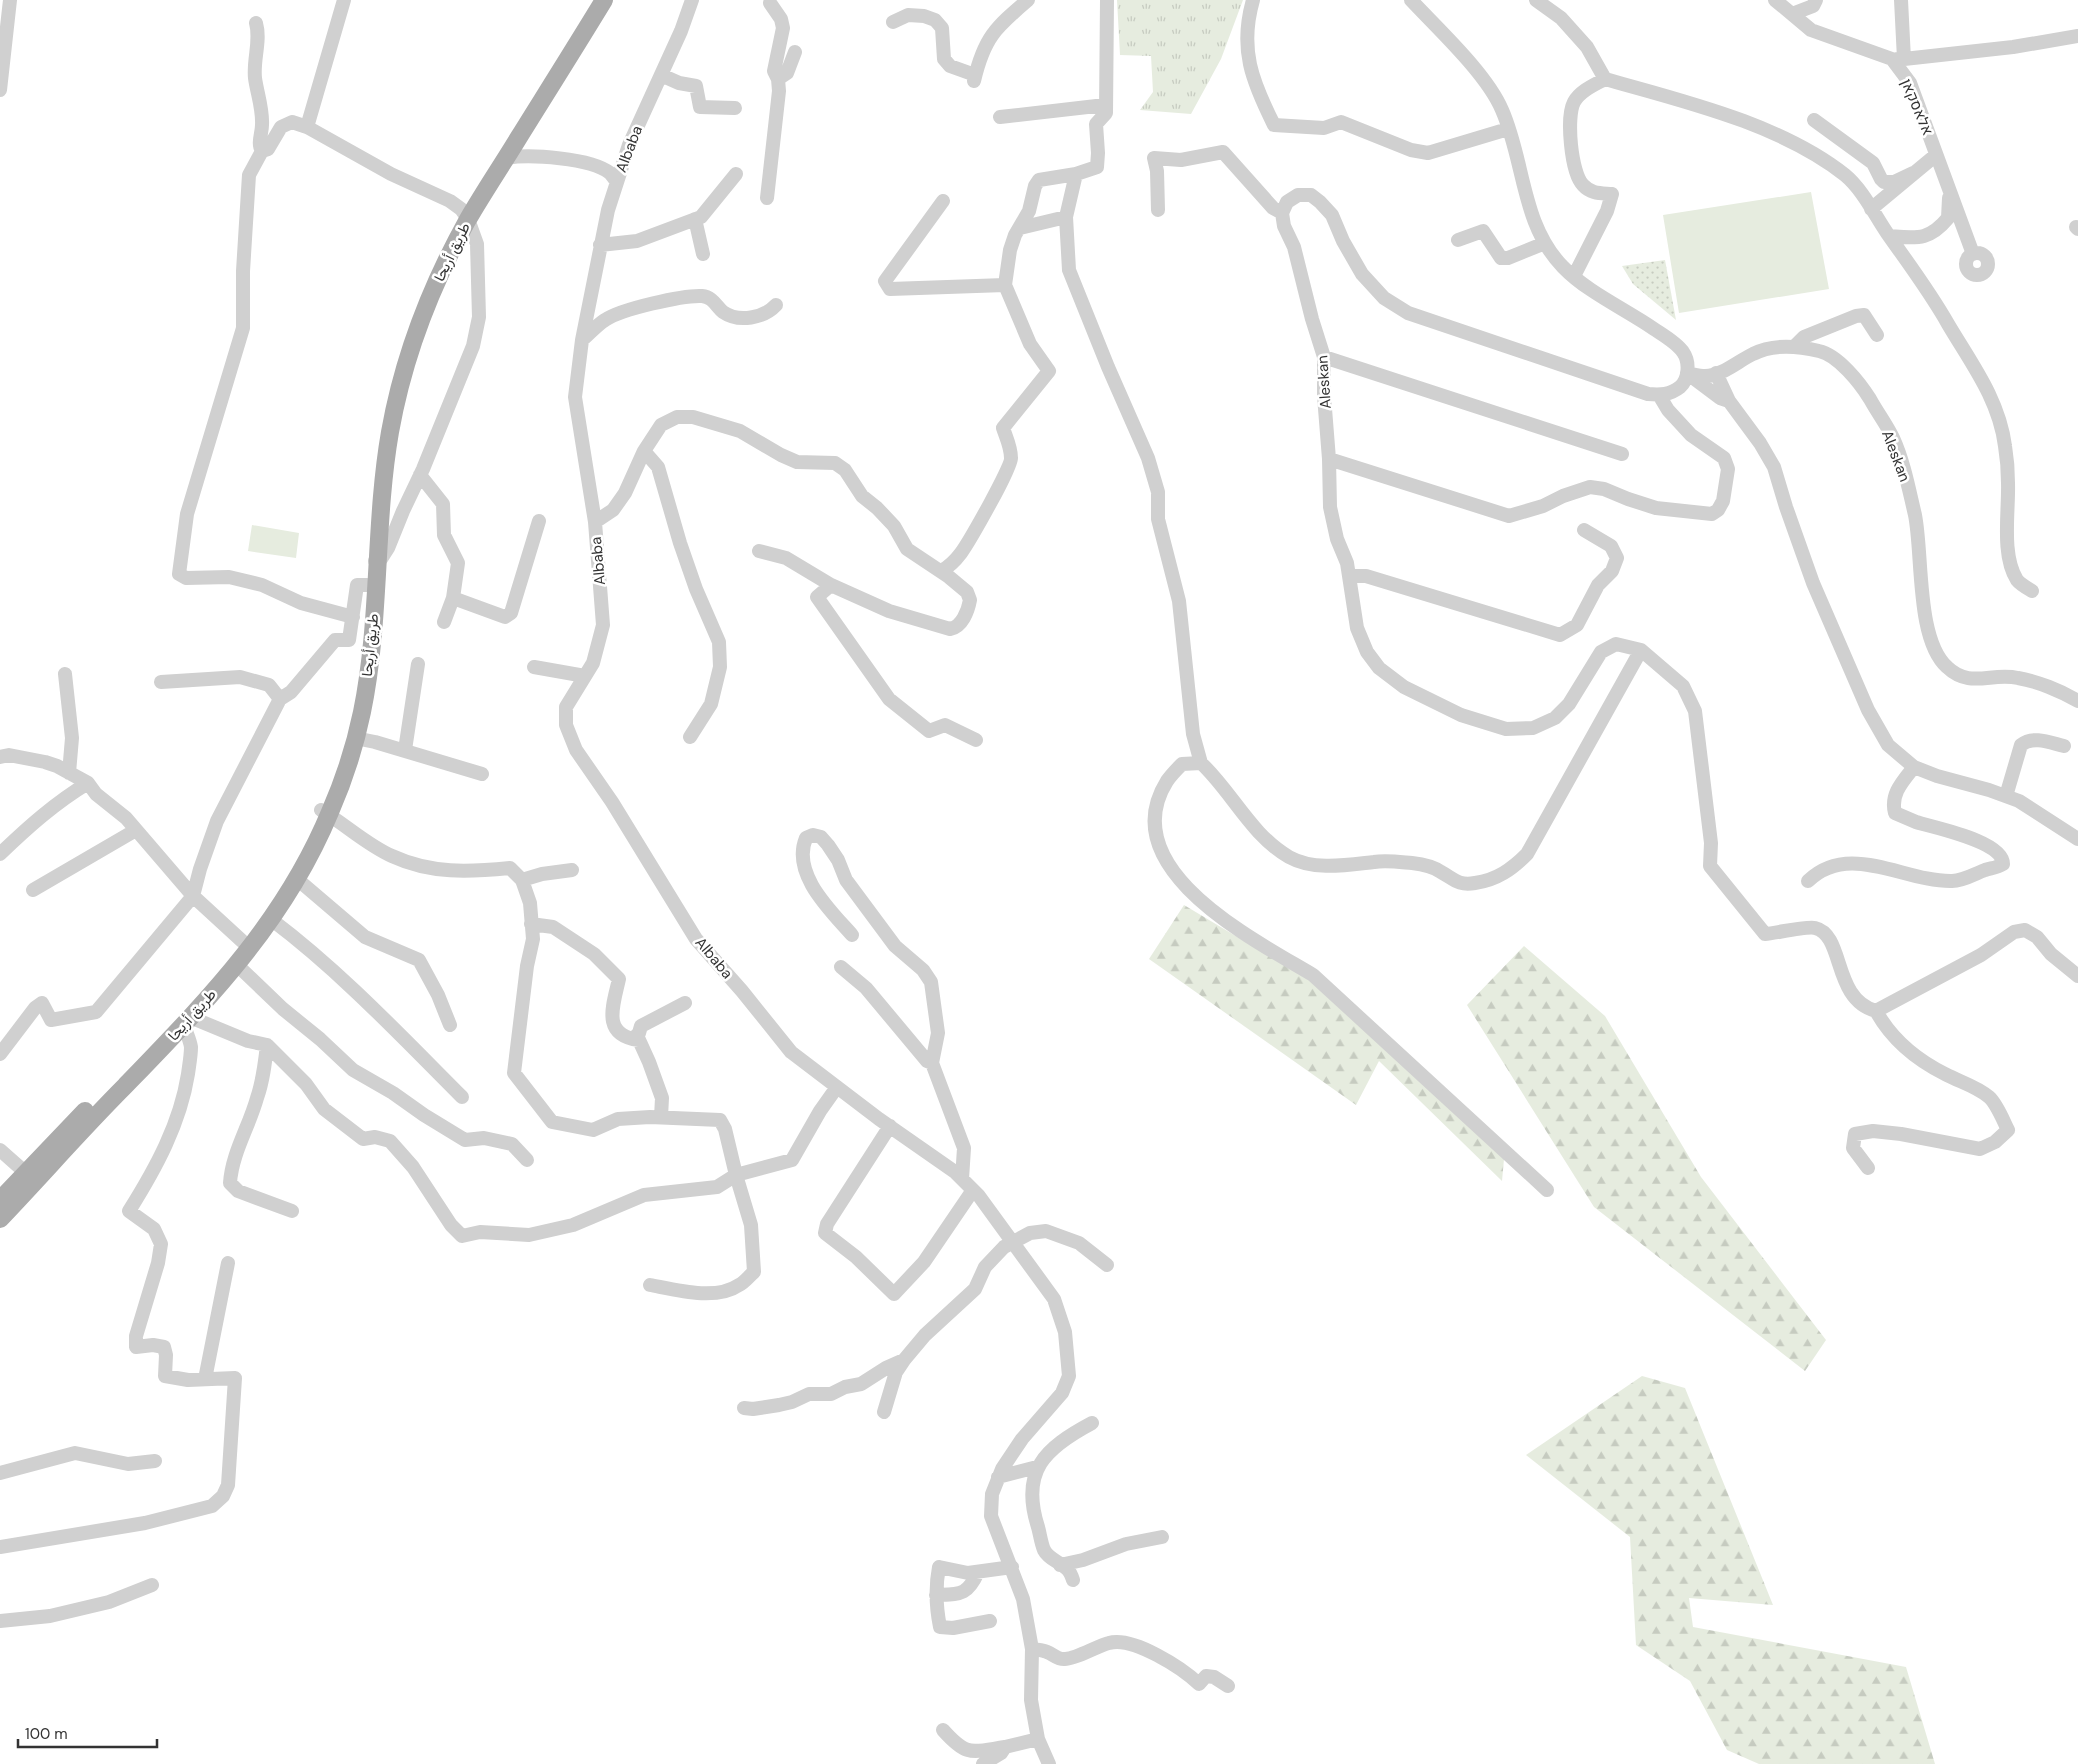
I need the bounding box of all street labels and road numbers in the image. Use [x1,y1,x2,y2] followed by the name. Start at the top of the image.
[1896,76,1938,138] street label: אלאסקאן
[611,123,647,175] street label: Albaba
[429,219,475,285] street label: طريق أريحا
[1312,355,1336,409] street label: Aleskan
[1877,427,1915,485] street label: Aleskan
[586,536,610,586] street label: Albaba
[357,612,383,677] street label: طريق أريحا
[691,933,737,983] street label: Albaba
[163,985,221,1045] street label: طريق أريحا

